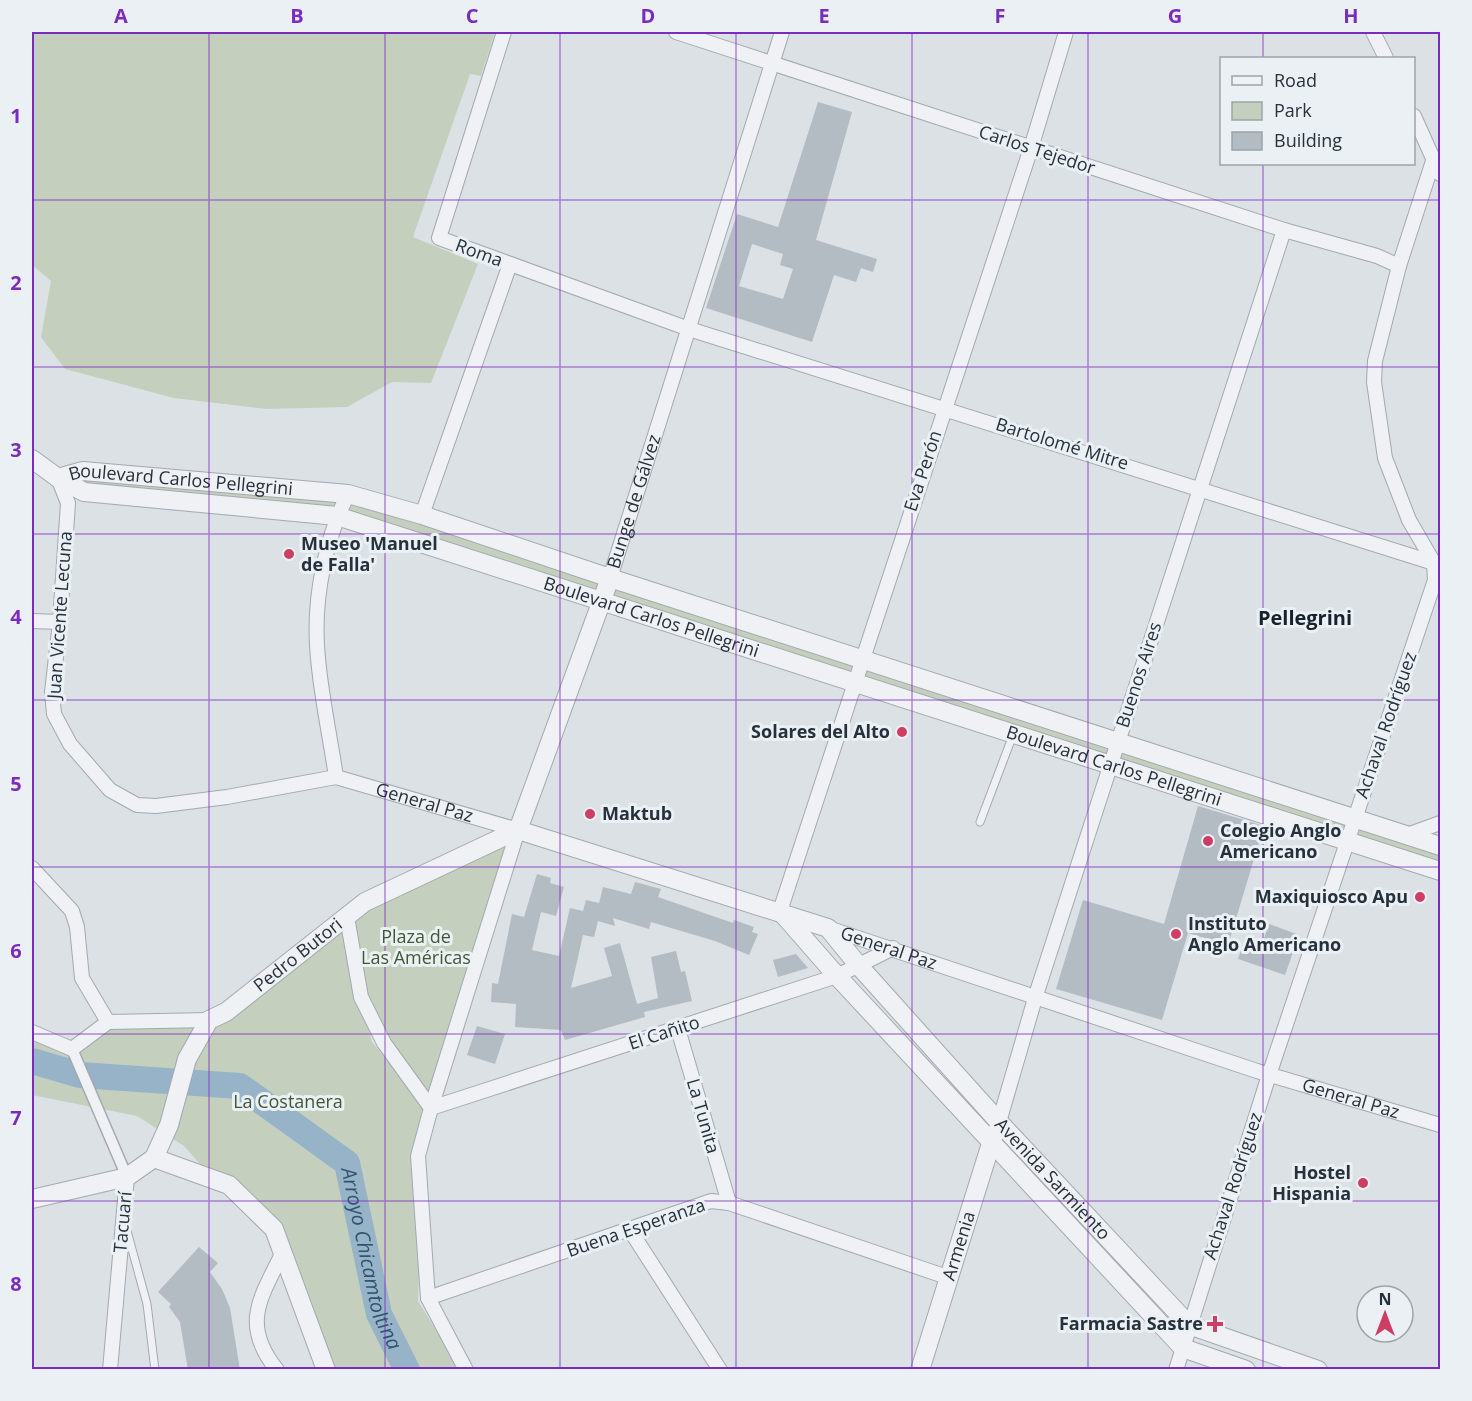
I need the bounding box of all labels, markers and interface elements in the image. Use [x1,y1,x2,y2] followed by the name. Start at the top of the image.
[114,2,128,29] text: A
[290,2,304,29] text: B
[466,2,479,29] text: C
[641,2,655,29] text: D
[818,2,830,29] text: E
[995,2,1005,29] text: F
[1168,2,1182,29] text: G
[1343,2,1359,29] text: H
[1220,57,1415,165] legend
[1274,68,1317,92] text: Road
[1274,98,1312,122] text: Park
[10,102,22,129] text: 1
[976,119,1099,179] street label: Carlos Tejedor
[1274,128,1342,152] text: Building
[452,232,506,272] street label: Roma
[10,269,22,296] text: 2
[993,411,1132,475] street label: Bartolomé Mitre
[898,427,946,514] street label: Eva Perón
[601,431,665,571] street label: Bunge de Gálvez
[10,436,22,463] text: 3
[66,458,294,500] street label: Boulevard Carlos Pellegrini
[41,530,77,702] street label: Juan Vicente Lecuna
[301,531,438,576] place label: Museo 'Manuel de Falla'
[282,547,296,561] marker: Museo 'Manuel de Falla'
[541,570,762,662] street label: Boulevard Carlos Pellegrini
[10,603,22,630] text: 4
[1258,604,1352,631] district label: Pellegrini
[1110,619,1166,731] street label: Buenos Aires
[1349,648,1421,801] street label: Achaval Rodríguez
[751,719,890,743] place label: Solares del Alto
[1003,719,1225,811] street label: Boulevard Carlos Pellegrini
[895,725,909,739] marker: Solares del Alto
[10,770,22,797] text: 5
[373,776,476,827] street label: General Paz
[602,801,672,825] place label: Maktub
[583,807,597,821] marker: Maktub
[1220,818,1341,863] place label: Colegio Anglo Americano
[1201,834,1215,848] marker: Colegio Anglo Americano
[1255,884,1408,908] place label: Maxiquiosco Apu
[1413,890,1427,904] marker: Maxiquiosco Apu
[1188,911,1341,956] place label: Instituto Anglo Americano
[248,912,347,997] street label: Pedro Butori
[838,920,940,975] street label: General Paz
[361,924,471,969] park label: Plaza de Las Américas
[1169,927,1183,941] marker: Instituto Anglo Americano
[10,937,22,964] text: 6
[625,1009,702,1055] street label: El Cañito
[1300,1072,1403,1123] street label: General Paz
[682,1075,726,1156] street label: La Tunita
[233,1089,343,1113] park label: La Costanera
[10,1104,22,1131] text: 7
[1197,1109,1267,1262] street label: Achaval Rodríguez
[990,1112,1116,1245] street label: Avenida Sarmiento
[1272,1160,1351,1205] place label: Hostel Hispania
[335,1163,409,1354] water label: Arroyo Chicamtoltina
[1356,1176,1370,1190] marker: Hostel Hispania
[107,1190,137,1254] street label: Tacuarí
[563,1192,708,1262] street label: Buena Esperanza
[936,1208,980,1283] street label: Armenia
[10,1270,22,1297] text: 8
[1355,1284,1415,1344] north arrow
[1378,1288,1392,1310] text: N
[1059,1311,1203,1335] place label: Farmacia Sastre
[1208,1317,1222,1331] marker: Farmacia Sastre

